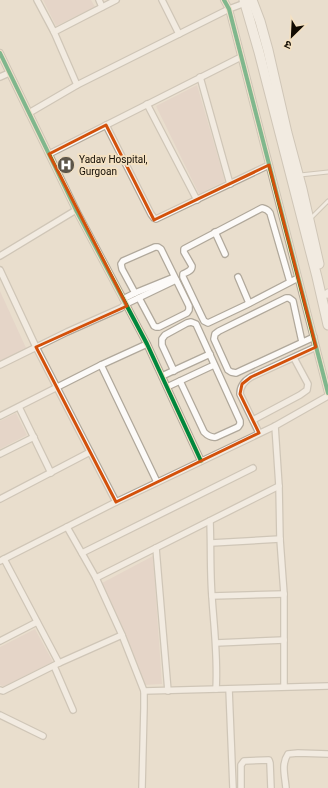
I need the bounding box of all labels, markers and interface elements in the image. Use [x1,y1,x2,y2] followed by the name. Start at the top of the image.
[272,16,312,56] north arrow
[282,37,294,52] text: उ
[79,154,148,177] place label: Yadav Hospital, Gurgoan
[56,155,76,175] hospital icon: Yadav Hospital, Gurgoan

